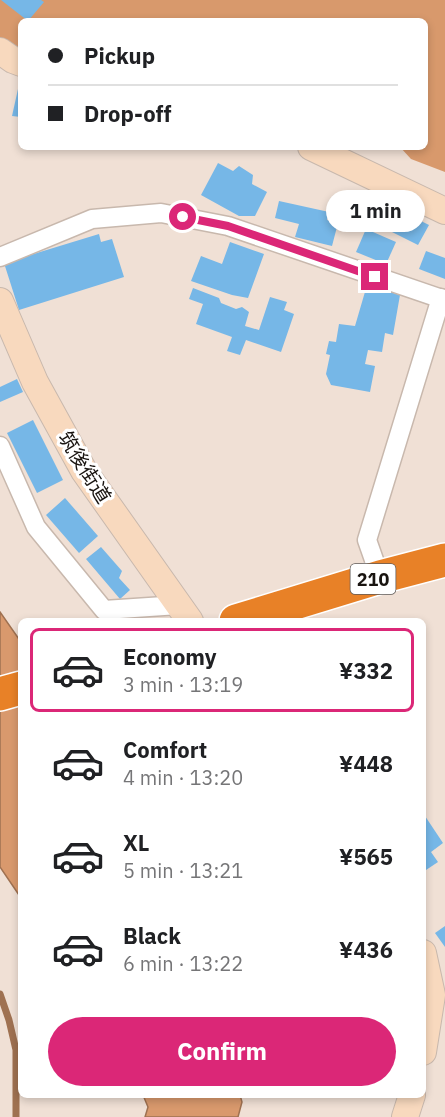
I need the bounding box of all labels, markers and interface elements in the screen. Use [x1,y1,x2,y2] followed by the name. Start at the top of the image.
[84,41,155,70] text: Pickup
[84,99,171,128] text: Drop-off
[326,190,424,232] callout: 1 min
[349,197,402,224] text: 1 min
[169,203,196,230] route start
[361,263,388,290] route end
[52,426,118,508] street label: 筑後街道
[350,564,395,594] road number: 210
[123,642,217,671] text: Economy
[51,643,105,697] icon: car
[339,656,393,685] text: ¥332
[123,671,243,698] text: 3 min · 13:19
[123,735,207,764] text: Comfort
[51,736,105,790] icon: car
[339,749,393,778] text: ¥448
[123,764,243,791] text: 4 min · 13:20
[123,828,149,857] text: XL
[51,829,105,883] icon: car
[339,842,393,871] text: ¥565
[123,857,243,884] text: 5 min · 13:21
[123,921,181,950] text: Black
[51,922,105,976] icon: car
[339,935,393,964] text: ¥436
[123,950,243,977] text: 6 min · 13:22
[48,1017,396,1086] button: Confirm

